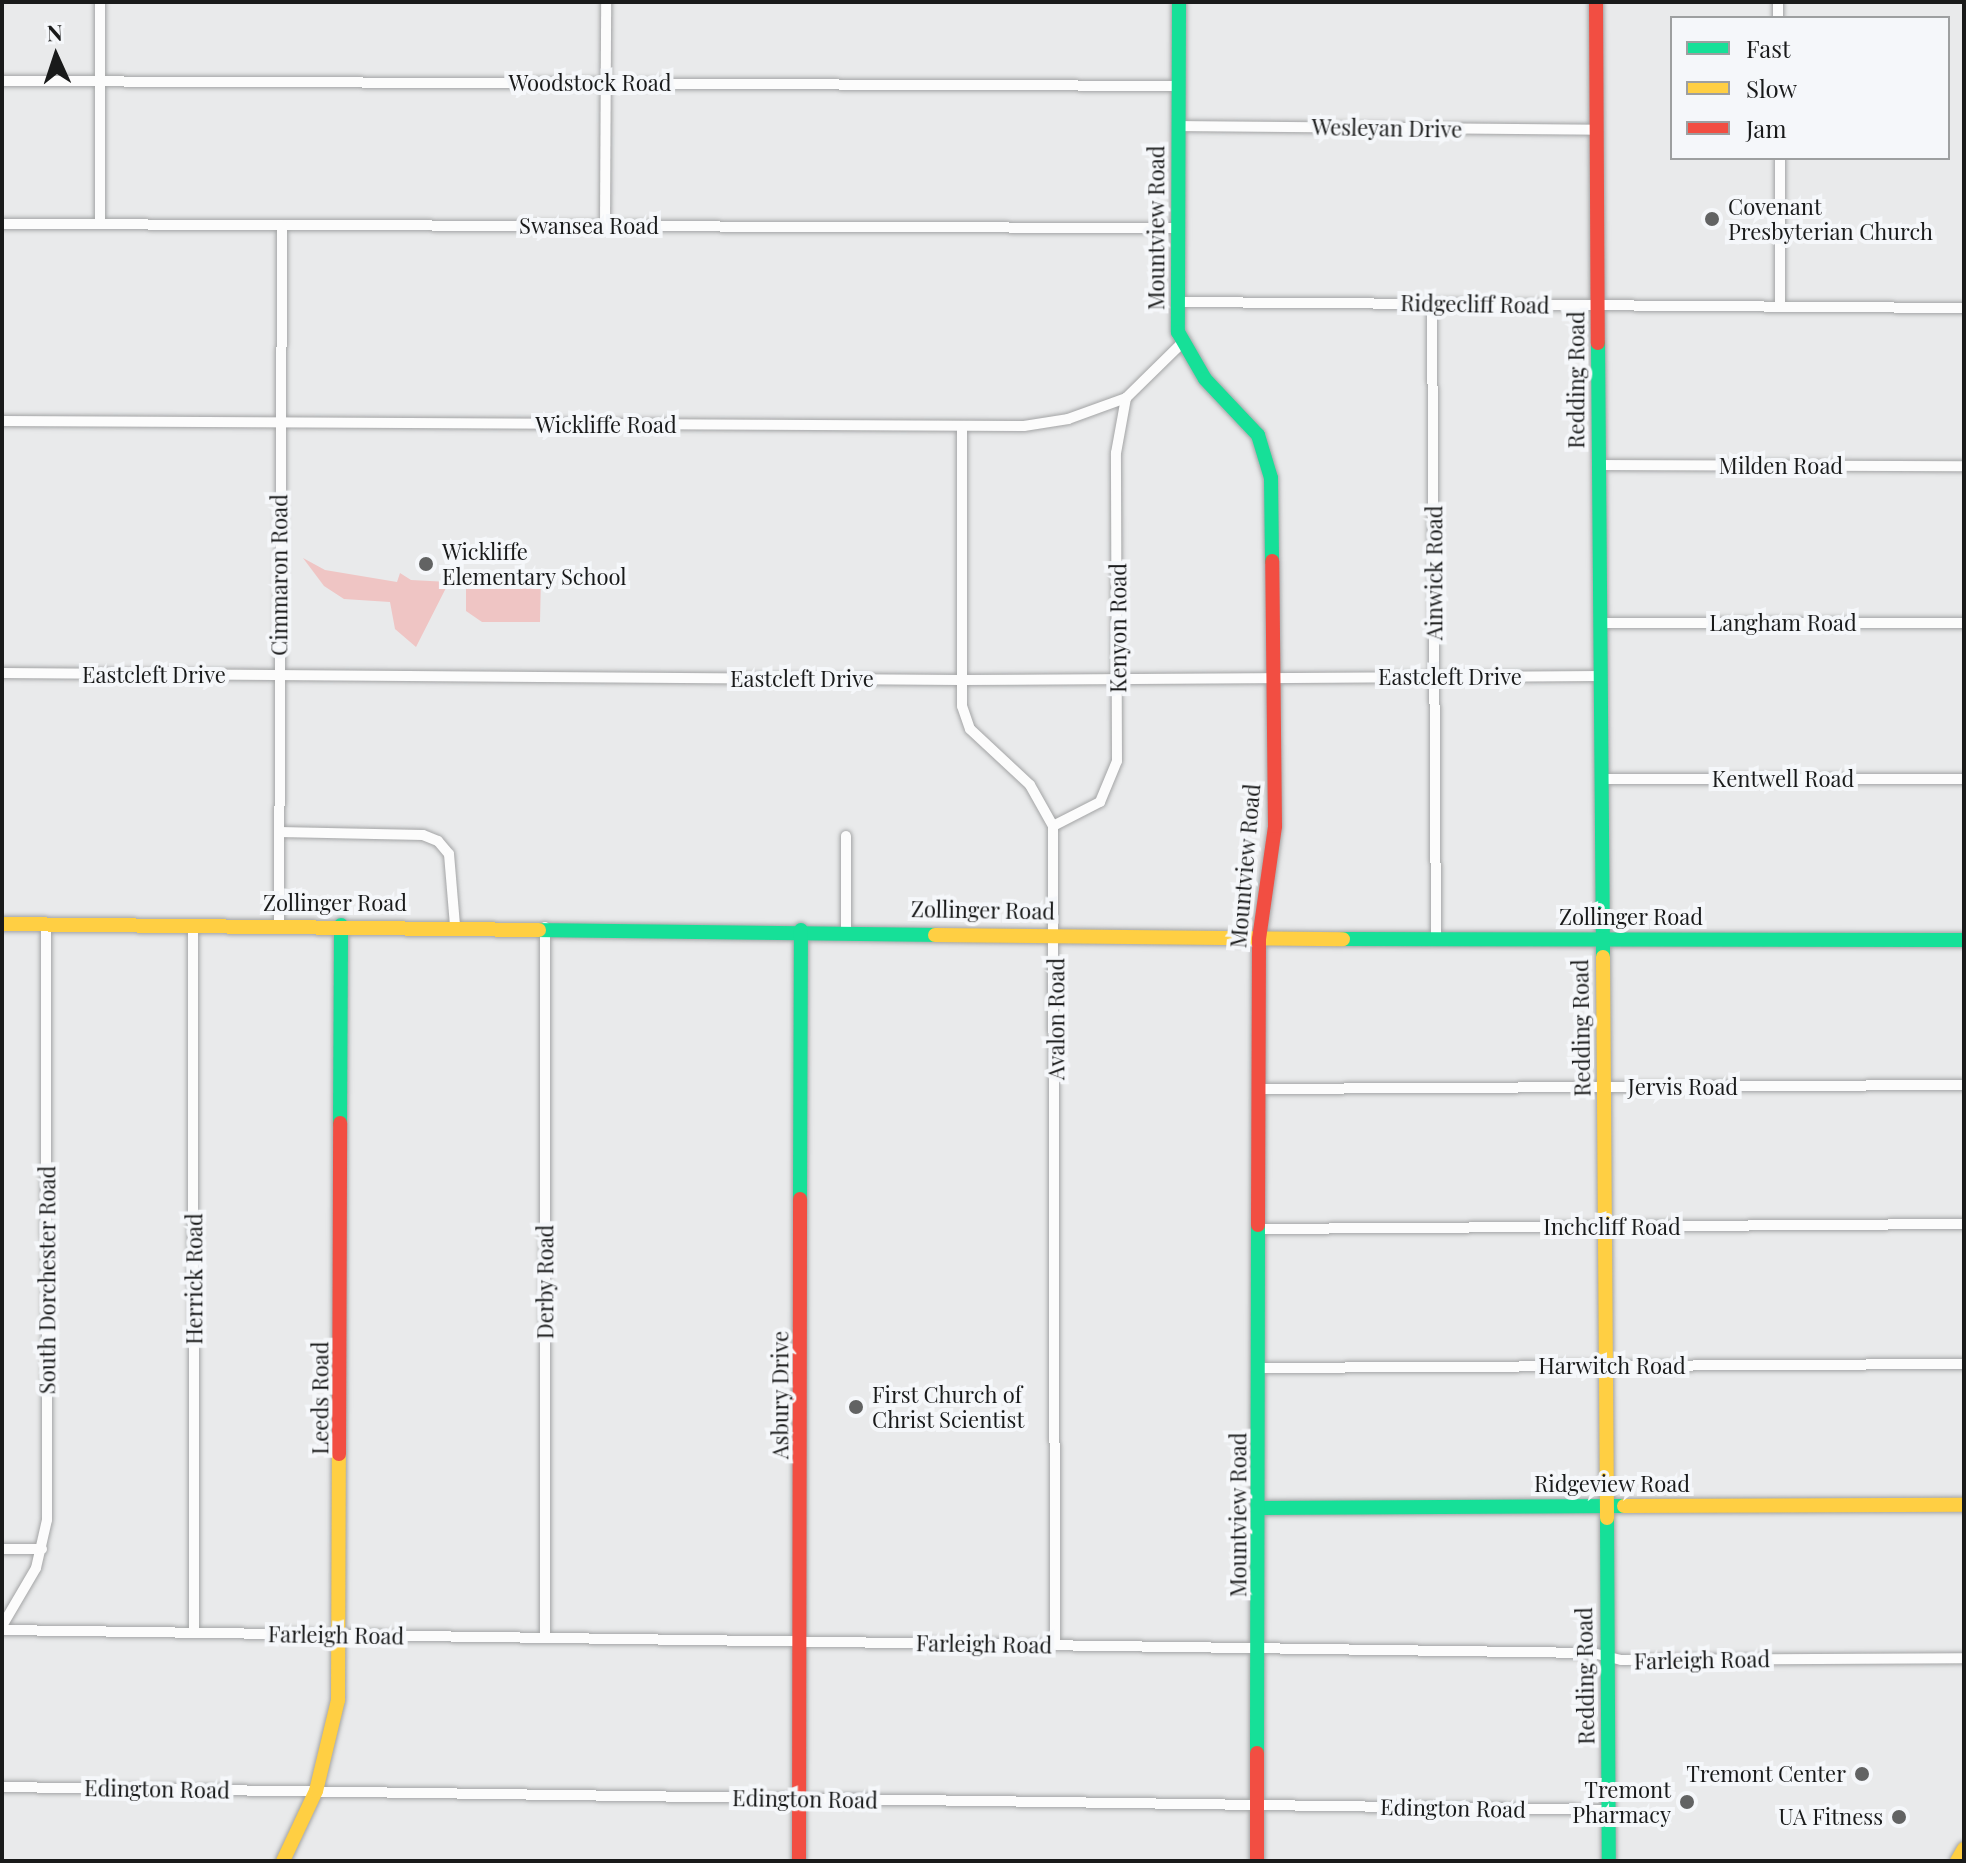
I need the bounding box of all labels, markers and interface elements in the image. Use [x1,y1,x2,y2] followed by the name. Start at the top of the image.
[16,16,96,96] north arrow
[1670,16,1950,160] legend
[46,17,63,47] text: N
[1746,32,1791,64] text: Fast
[508,70,672,96] street label: Woodstock Road
[1746,72,1797,104] text: Slow
[1746,112,1787,144] text: Jam
[1311,113,1463,143] street label: Wesleyan Drive
[1143,145,1169,311] street label: Mountview Road
[1728,193,1933,244] place label: Covenant Presbyterian Church
[1703,210,1721,228] marker: Covenant Presbyterian Church
[519,213,659,239] street label: Swansea Road
[1400,289,1550,319] street label: Ridgecliff Road
[1563,311,1589,449] street label: Redding Road
[535,412,677,438] street label: Wickliffe Road
[1719,453,1843,479] street label: Milden Road
[266,494,292,656] street label: Cimmaron Road
[1421,506,1447,640] street label: Ainwick Road
[442,538,627,590] place label: Wickliffe Elementary School
[417,555,435,573] marker: Wickliffe Elementary School
[1105,563,1131,693] street label: Kenyon Road
[1709,610,1857,636] street label: Langham Road
[82,662,226,688] street label: Eastcleft Drive
[1378,664,1522,690] street label: Eastcleft Drive
[730,666,874,692] street label: Eastcleft Drive
[1712,766,1854,792] street label: Kentwell Road
[1225,783,1265,949] street label: Mountview Road
[263,890,407,916] street label: Zollinger Road
[910,896,1056,924] street label: Zollinger Road
[1559,904,1703,930] street label: Zollinger Road
[1043,958,1069,1080] street label: Avalon Road
[1567,959,1595,1097] street label: Redding Road
[1628,1074,1738,1100] street label: Jervis Road
[34,1165,60,1395] street label: South Dorchester Road
[181,1213,207,1345] street label: Herrick Road
[1543,1214,1681,1240] street label: Inchcliff Road
[532,1224,558,1340] street label: Derby Road
[767,1330,793,1460] street label: Asbury Drive
[307,1341,333,1455] street label: Leeds Road
[1538,1353,1686,1379] street label: Harwitch Road
[872,1381,1025,1432] place label: First Church of Christ Scientist
[847,1398,865,1416] marker: First Church of Christ Scientist
[1225,1432,1251,1598] street label: Mountview Road
[1534,1471,1690,1497] street label: Ridgeview Road
[1571,1607,1599,1745] street label: Redding Road
[268,1621,404,1649] street label: Farleigh Road
[916,1630,1052,1658] street label: Farleigh Road
[1634,1646,1770,1674] street label: Farleigh Road
[1686,1761,1846,1787] place label: Tremont Center
[1853,1765,1871,1783] marker: Tremont Center
[84,1775,230,1803] street label: Edington Road
[1572,1776,1671,1828] place label: Tremont Pharmacy
[732,1785,878,1813] street label: Edington Road
[1678,1793,1696,1811] marker: Tremont Pharmacy
[1380,1794,1526,1822] street label: Edington Road
[1779,1804,1883,1830] place label: UA Fitness
[1890,1808,1908,1826] marker: UA Fitness

